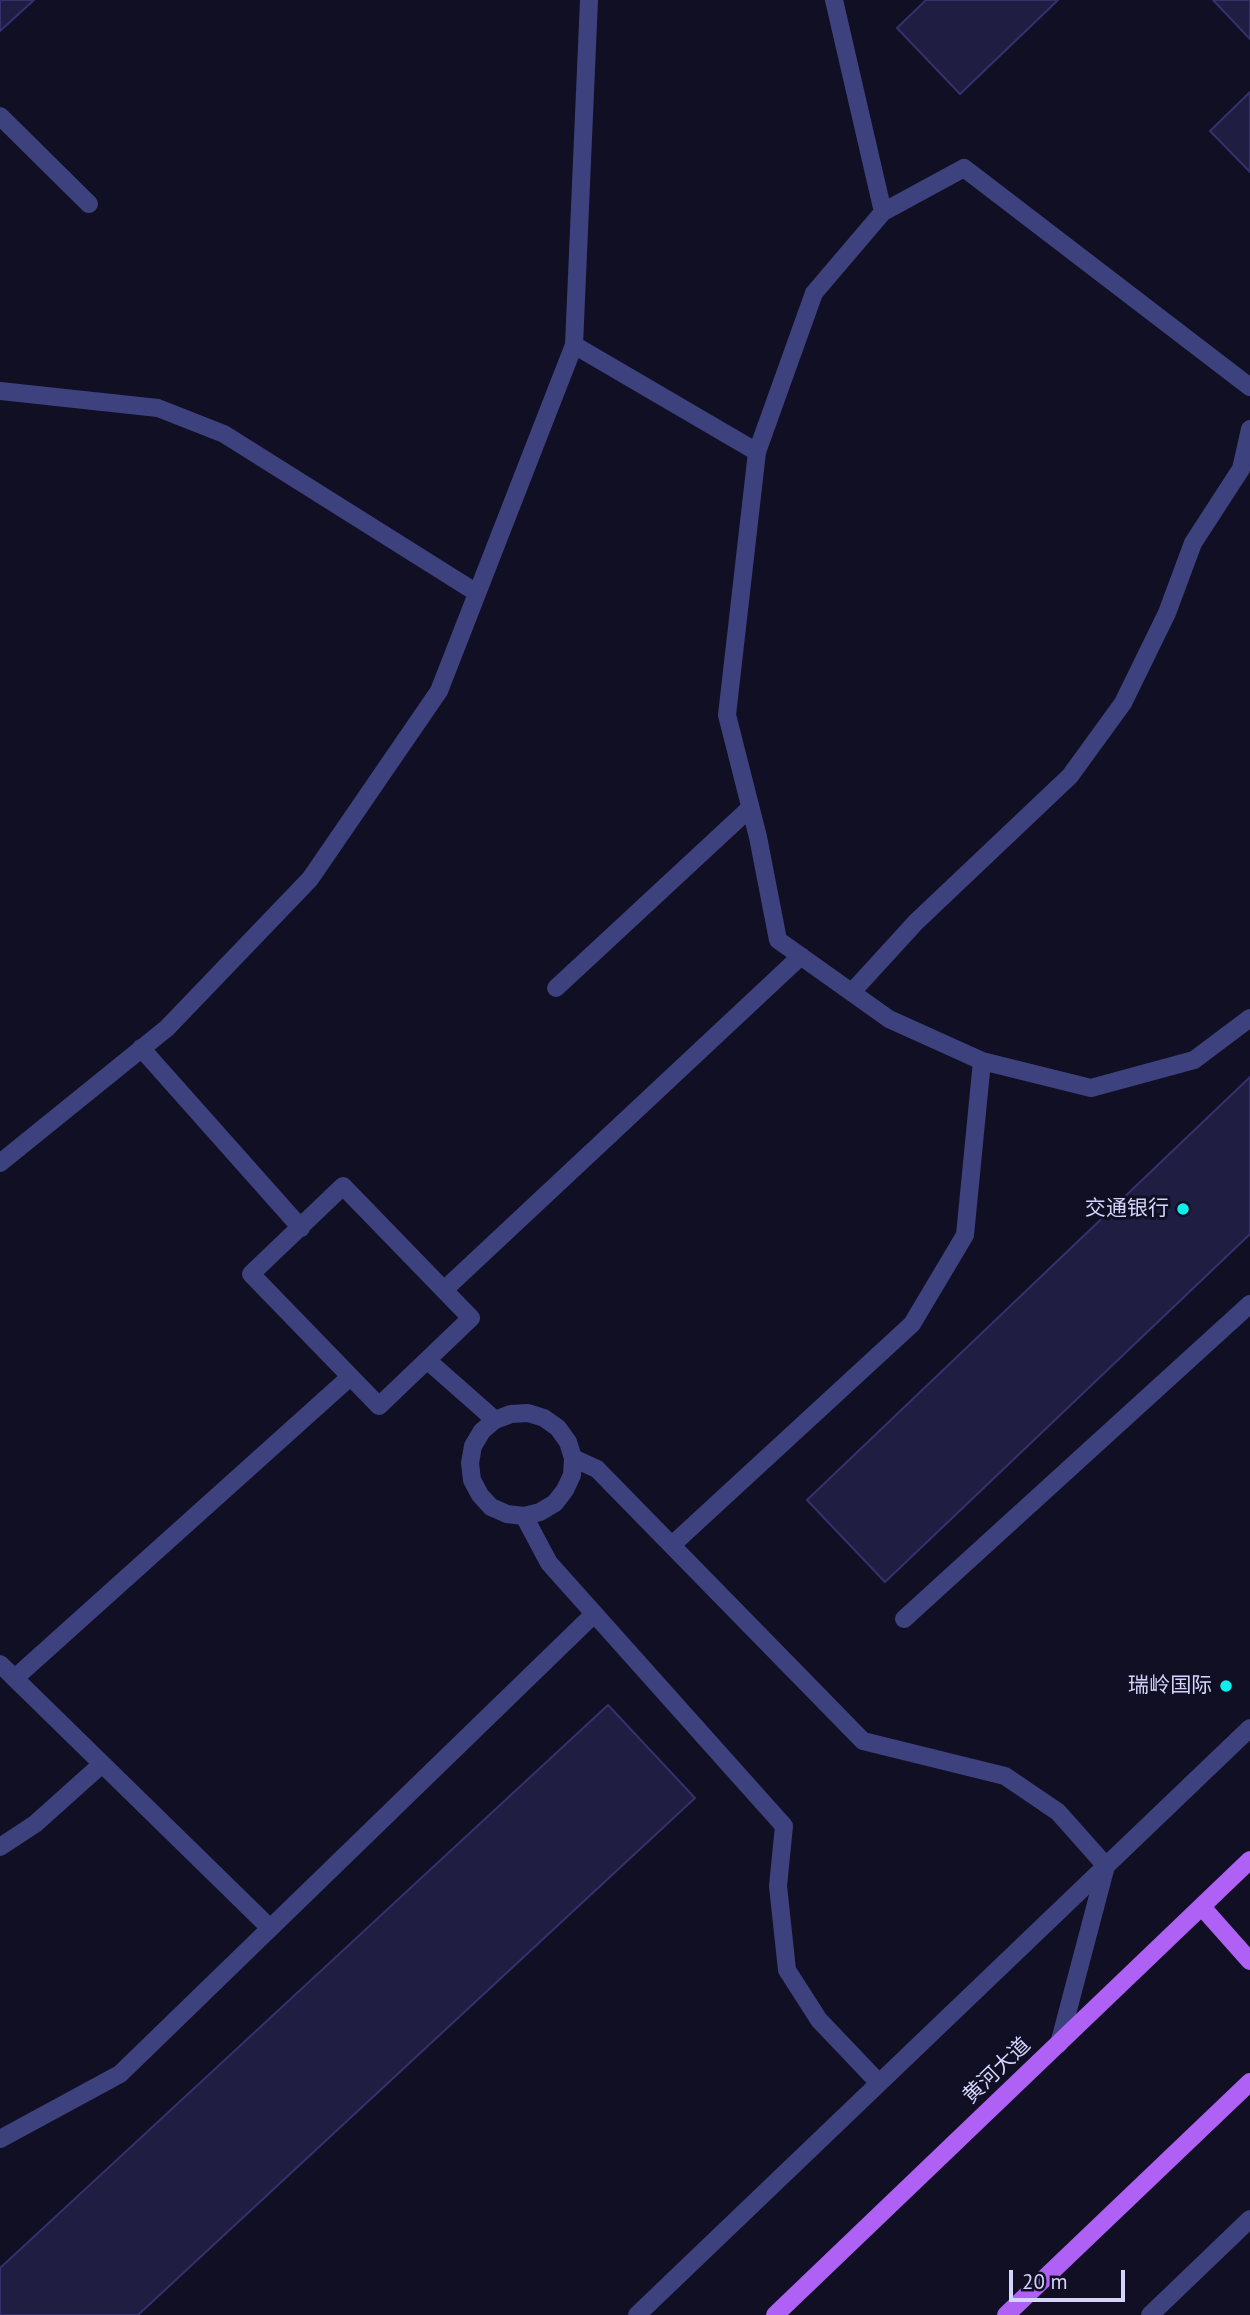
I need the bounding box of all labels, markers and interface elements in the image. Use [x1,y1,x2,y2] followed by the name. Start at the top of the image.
[1085,1196,1169,1222] place label: 交通银行
[1175,1201,1191,1217] marker: 交通银行
[1128,1673,1212,1699] place label: 瑞岭国际
[1218,1678,1234,1694] marker: 瑞岭国际
[958,2033,1036,2109] street label: 黄河大道
[1012,2256,1128,2300] scale bar
[1022,2268,1068,2295] text: 20 m

